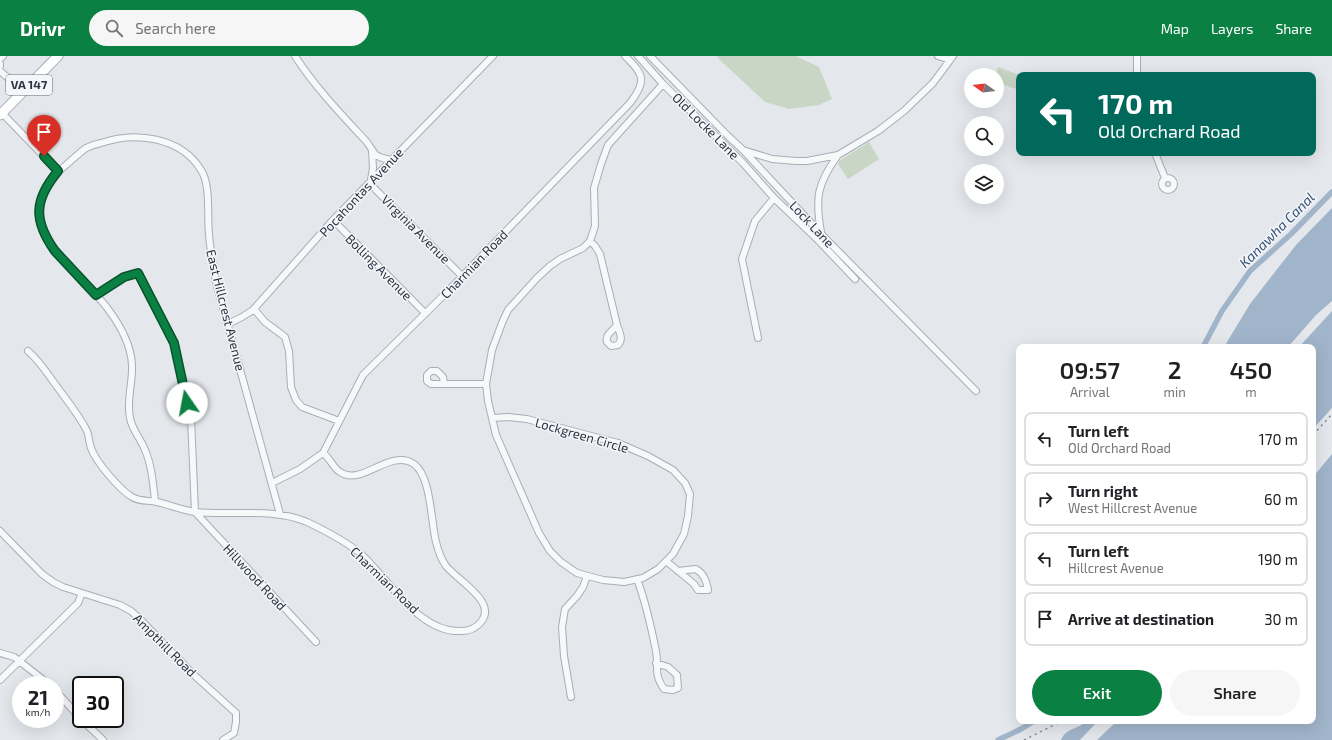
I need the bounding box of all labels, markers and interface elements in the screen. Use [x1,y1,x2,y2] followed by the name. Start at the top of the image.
[89,10,369,46] search box
[20,17,65,40] text: Drivr
[103,17,125,39] icon: search
[135,19,216,37] text: Search here
[1161,20,1189,37] text: Map
[1211,20,1253,37] text: Layers
[1275,20,1312,37] text: Share
[964,68,1004,108] north arrow
[964,68,1004,204] map controls
[6,75,52,95] road number: VA 147
[1098,86,1173,120] text: 170 m
[1032,88,1084,140] icon: left
[669,89,743,163] street label: Old Locke Lane
[27,115,61,156] pin
[964,116,1004,156] button: search
[1098,120,1241,142] text: Old Orchard Road
[33,121,55,143] icon: arrive
[316,144,406,240] street label: Pocahontas Avenue
[964,164,1004,204] button: layers
[1235,188,1318,271] water label: Kanawha Canal
[378,191,454,267] street label: Virginia Avenue
[786,197,838,251] street label: Lock Lane
[437,226,511,302] street label: Charmian Road
[342,230,416,304] street label: Bolling Avenue
[203,248,249,372] street label: East Hillcrest Avenue
[1060,355,1120,384] text: 09:57
[1168,355,1182,384] text: 2
[1229,355,1272,384] text: 450
[166,382,208,424] position arrow
[1070,384,1110,400] text: Arrival
[1164,384,1186,400] text: min
[1245,384,1257,400] text: m
[533,414,631,456] street label: Lockgreen Circle
[1068,422,1129,440] text: Turn left
[1034,428,1056,450] icon: left
[1259,430,1298,448] text: 170 m
[1068,440,1171,456] text: Old Orchard Road
[1068,482,1138,500] text: Turn right
[1034,488,1056,510] icon: right
[1264,490,1298,508] text: 60 m
[1068,500,1197,516] text: West Hillcrest Avenue
[220,540,290,614] street label: Hillwood Road
[1068,542,1129,560] text: Turn left
[347,543,423,617] street label: Charmian Road
[1034,548,1056,570] icon: left
[1258,550,1298,568] text: 190 m
[1068,560,1164,576] text: Hillcrest Avenue
[1034,608,1056,630] icon: arrive
[130,610,200,680] street label: Ampthill Road
[1068,610,1214,628] text: Arrive at destination
[1264,610,1298,628] text: 30 m
[1032,670,1162,716] button: Exit
[1170,670,1300,716] button: Share
[72,676,124,728] speed limit sign: 30
[28,685,48,709] text: 21
[26,706,50,718] text: km/h

